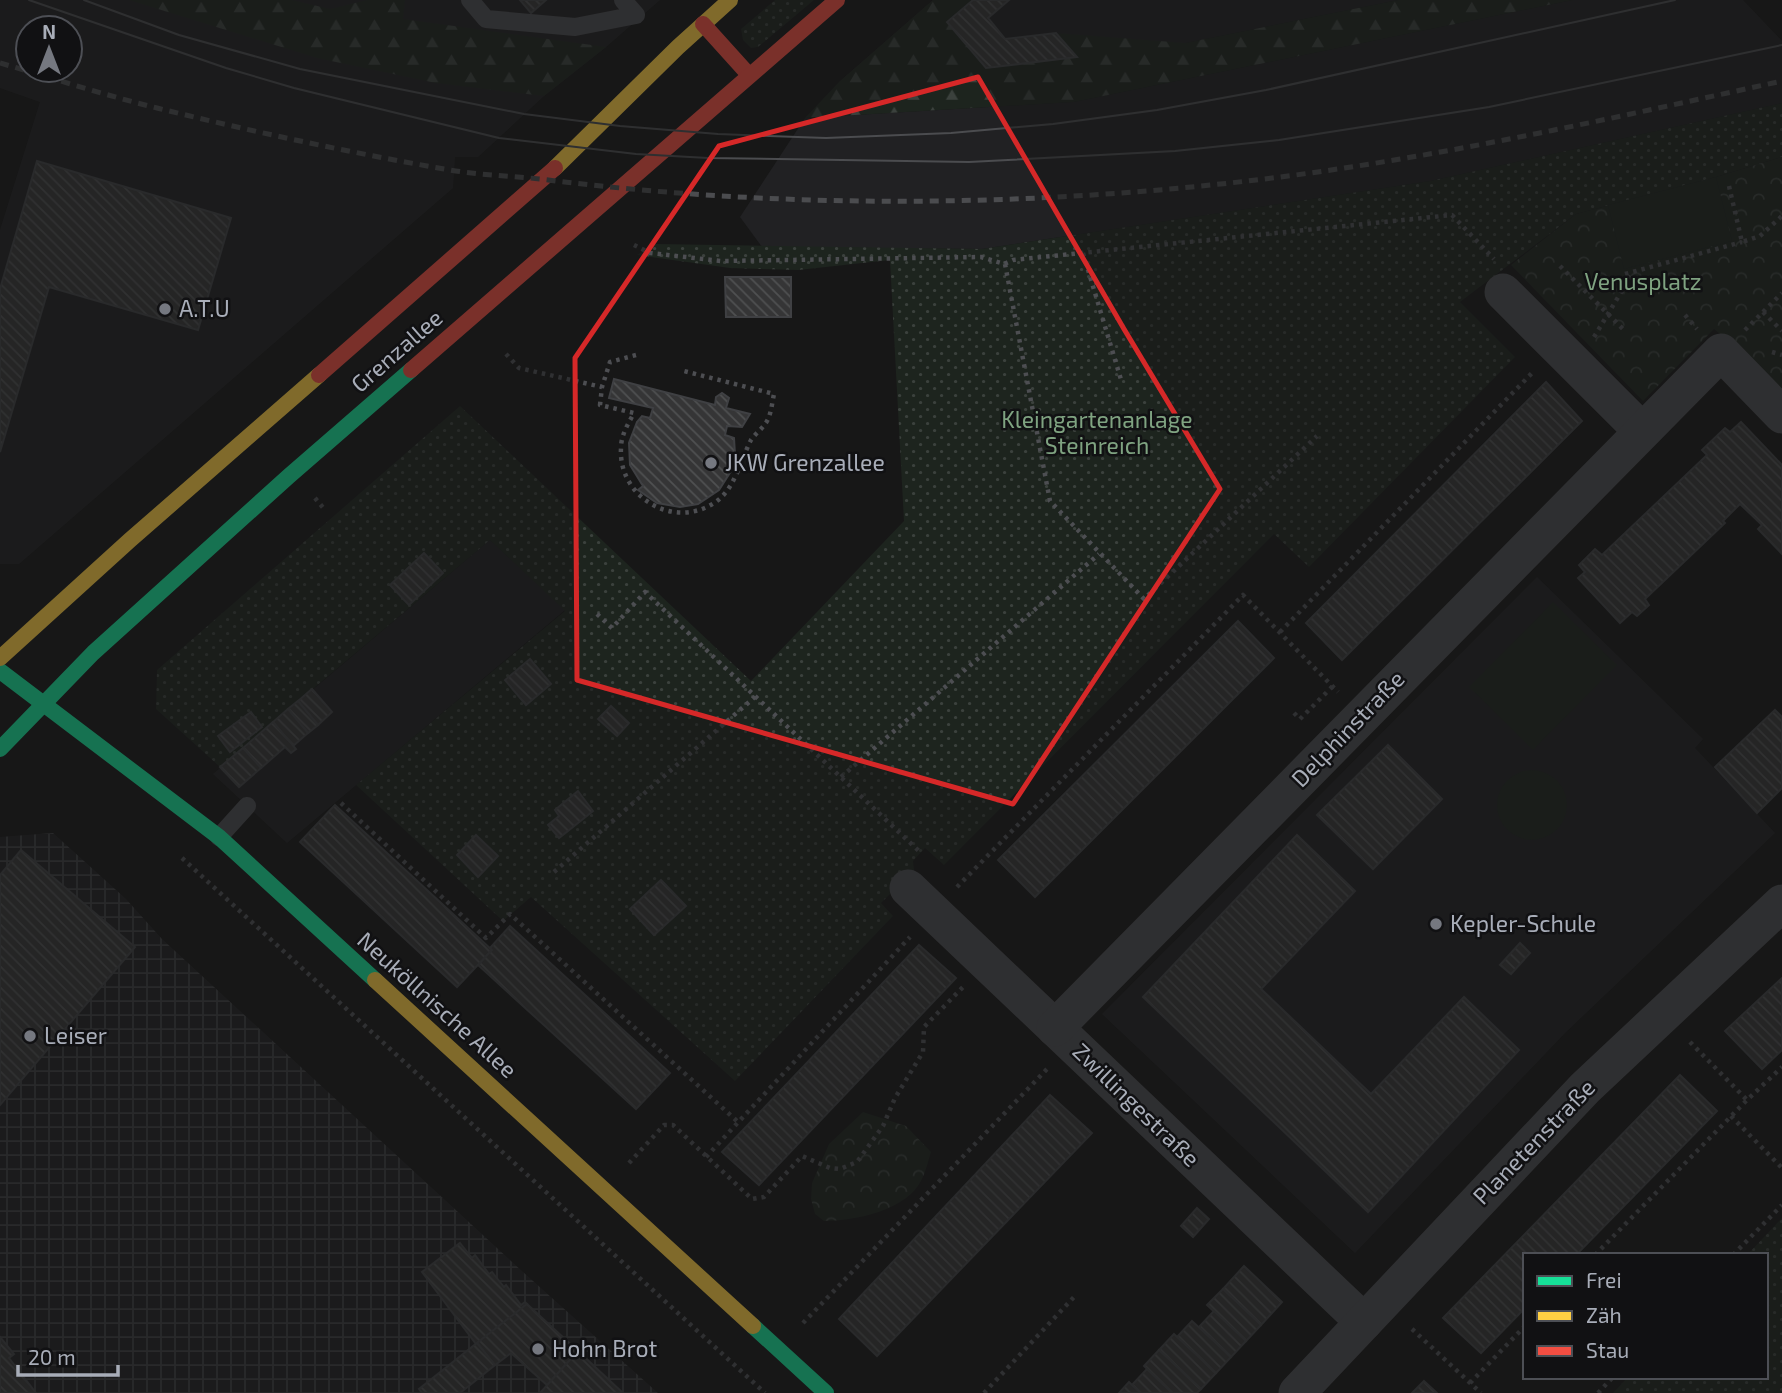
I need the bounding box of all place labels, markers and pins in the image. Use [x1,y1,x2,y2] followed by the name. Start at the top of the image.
[179,294,230,322] place label: A.T.U
[157,301,173,317] marker: A.T.U
[725,448,885,476] place label: JKW Grenzallee
[703,455,719,471] marker: JKW Grenzallee
[1450,909,1596,937] place label: Kepler-Schule
[1428,916,1444,932] marker: Kepler-Schule
[44,1021,107,1049] place label: Leiser
[22,1028,38,1044] marker: Leiser
[552,1334,658,1362] place label: Hohn Brot
[530,1341,546,1357] marker: Hohn Brot

